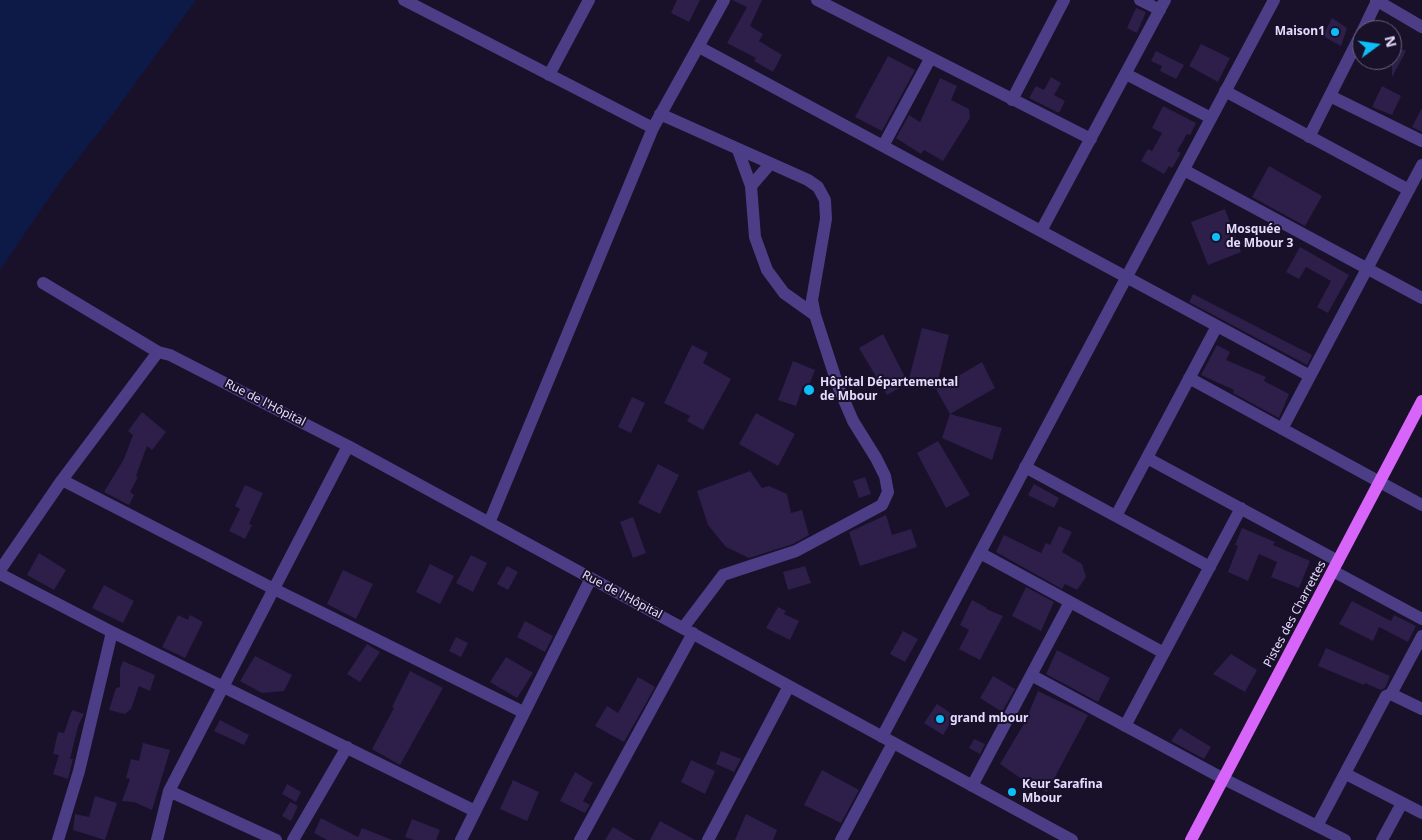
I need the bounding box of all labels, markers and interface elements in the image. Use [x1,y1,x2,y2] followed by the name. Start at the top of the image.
[1352,20,1402,70] north arrow
[1275,25,1325,39] place label: Maison1
[1329,26,1341,38] marker: Maison1
[1380,34,1402,49] text: N
[1226,223,1293,251] place label: Mosquée de Mbour 3
[1210,231,1222,243] marker: Mosquée de Mbour 3
[222,376,308,430] street label: Rue de l'Hôpital
[820,376,958,404] place label: Hôpital Départemental de Mbour
[802,383,816,397] marker: Hôpital Départemental de Mbour
[1261,558,1329,670] street label: Pistes des Charrettes
[579,568,665,622] street label: Rue de l'Hôpital
[950,712,1028,726] place label: grand mbour
[934,713,946,725] marker: grand mbour
[1022,778,1103,806] place label: Keur Sarafina Mbour
[1006,786,1018,798] marker: Keur Sarafina Mbour

